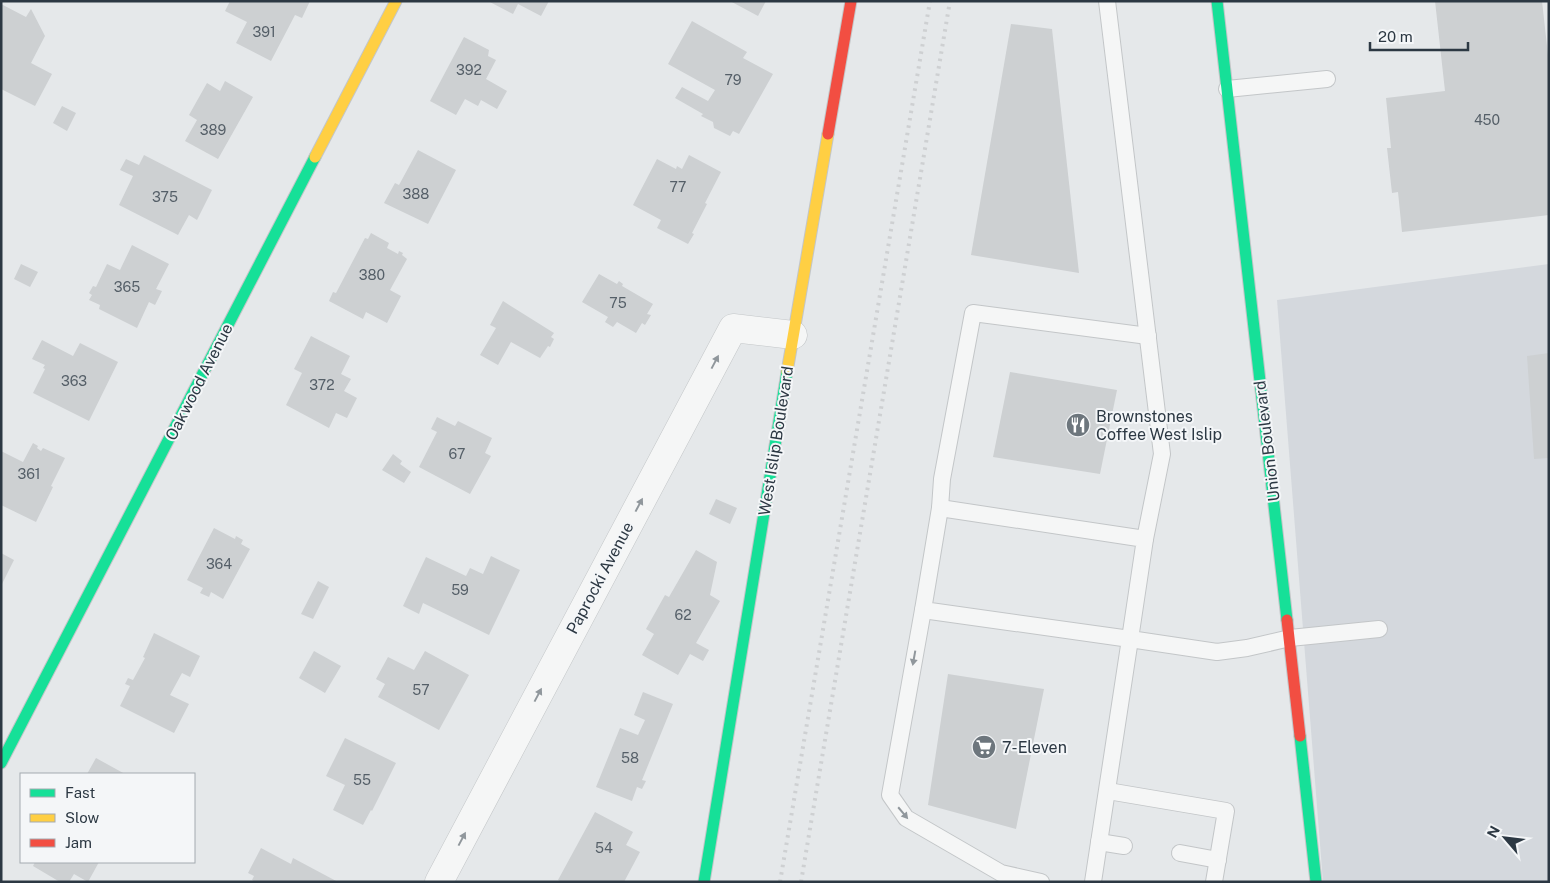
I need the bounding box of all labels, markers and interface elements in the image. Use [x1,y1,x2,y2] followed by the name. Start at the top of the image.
[1370,20,1468,52] scale bar
[252,24,276,40] house number: 391
[1378,28,1413,45] text: 20 m
[456,62,482,78] house number: 392
[725,72,742,88] house number: 79
[1474,112,1500,128] house number: 450
[200,122,226,138] house number: 389
[670,179,687,195] house number: 77
[403,186,429,202] house number: 388
[152,189,178,205] house number: 375
[359,267,385,283] house number: 380
[114,279,140,295] house number: 365
[609,295,627,311] house number: 75
[161,320,237,444] street label: Oakwood Avenue
[711,355,719,369] one-way arrow
[755,365,797,517] street label: West Islip Boulevard
[61,373,87,389] house number: 363
[309,377,335,393] house number: 372
[1250,380,1284,502] street label: Union Boulevard
[1096,407,1222,444] place label: Brownstones Coffee West Islip
[1065,412,1091,438] restaurant icon: Brownstones Coffee West Islip
[449,446,465,462] house number: 67
[17,466,41,482] house number: 361
[635,498,643,513] one-way arrow
[563,519,637,637] street label: Paprocki Avenue
[206,556,232,572] house number: 364
[451,582,469,598] house number: 59
[674,607,692,623] house number: 62
[910,650,918,666] one-way arrow
[412,682,430,698] house number: 57
[534,688,542,703] one-way arrow
[971,734,997,760] supermarket icon: 7-Eleven
[1002,738,1067,757] place label: 7-Eleven
[621,750,639,766] house number: 58
[353,772,371,788] house number: 55
[20,773,195,863] legend
[65,784,95,801] text: Fast
[898,806,909,819] one-way arrow
[65,809,100,826] text: Slow
[1480,813,1530,863] north arrow
[1484,823,1503,840] text: N
[458,831,466,846] one-way arrow
[65,834,92,851] text: Jam
[595,840,613,856] house number: 54

